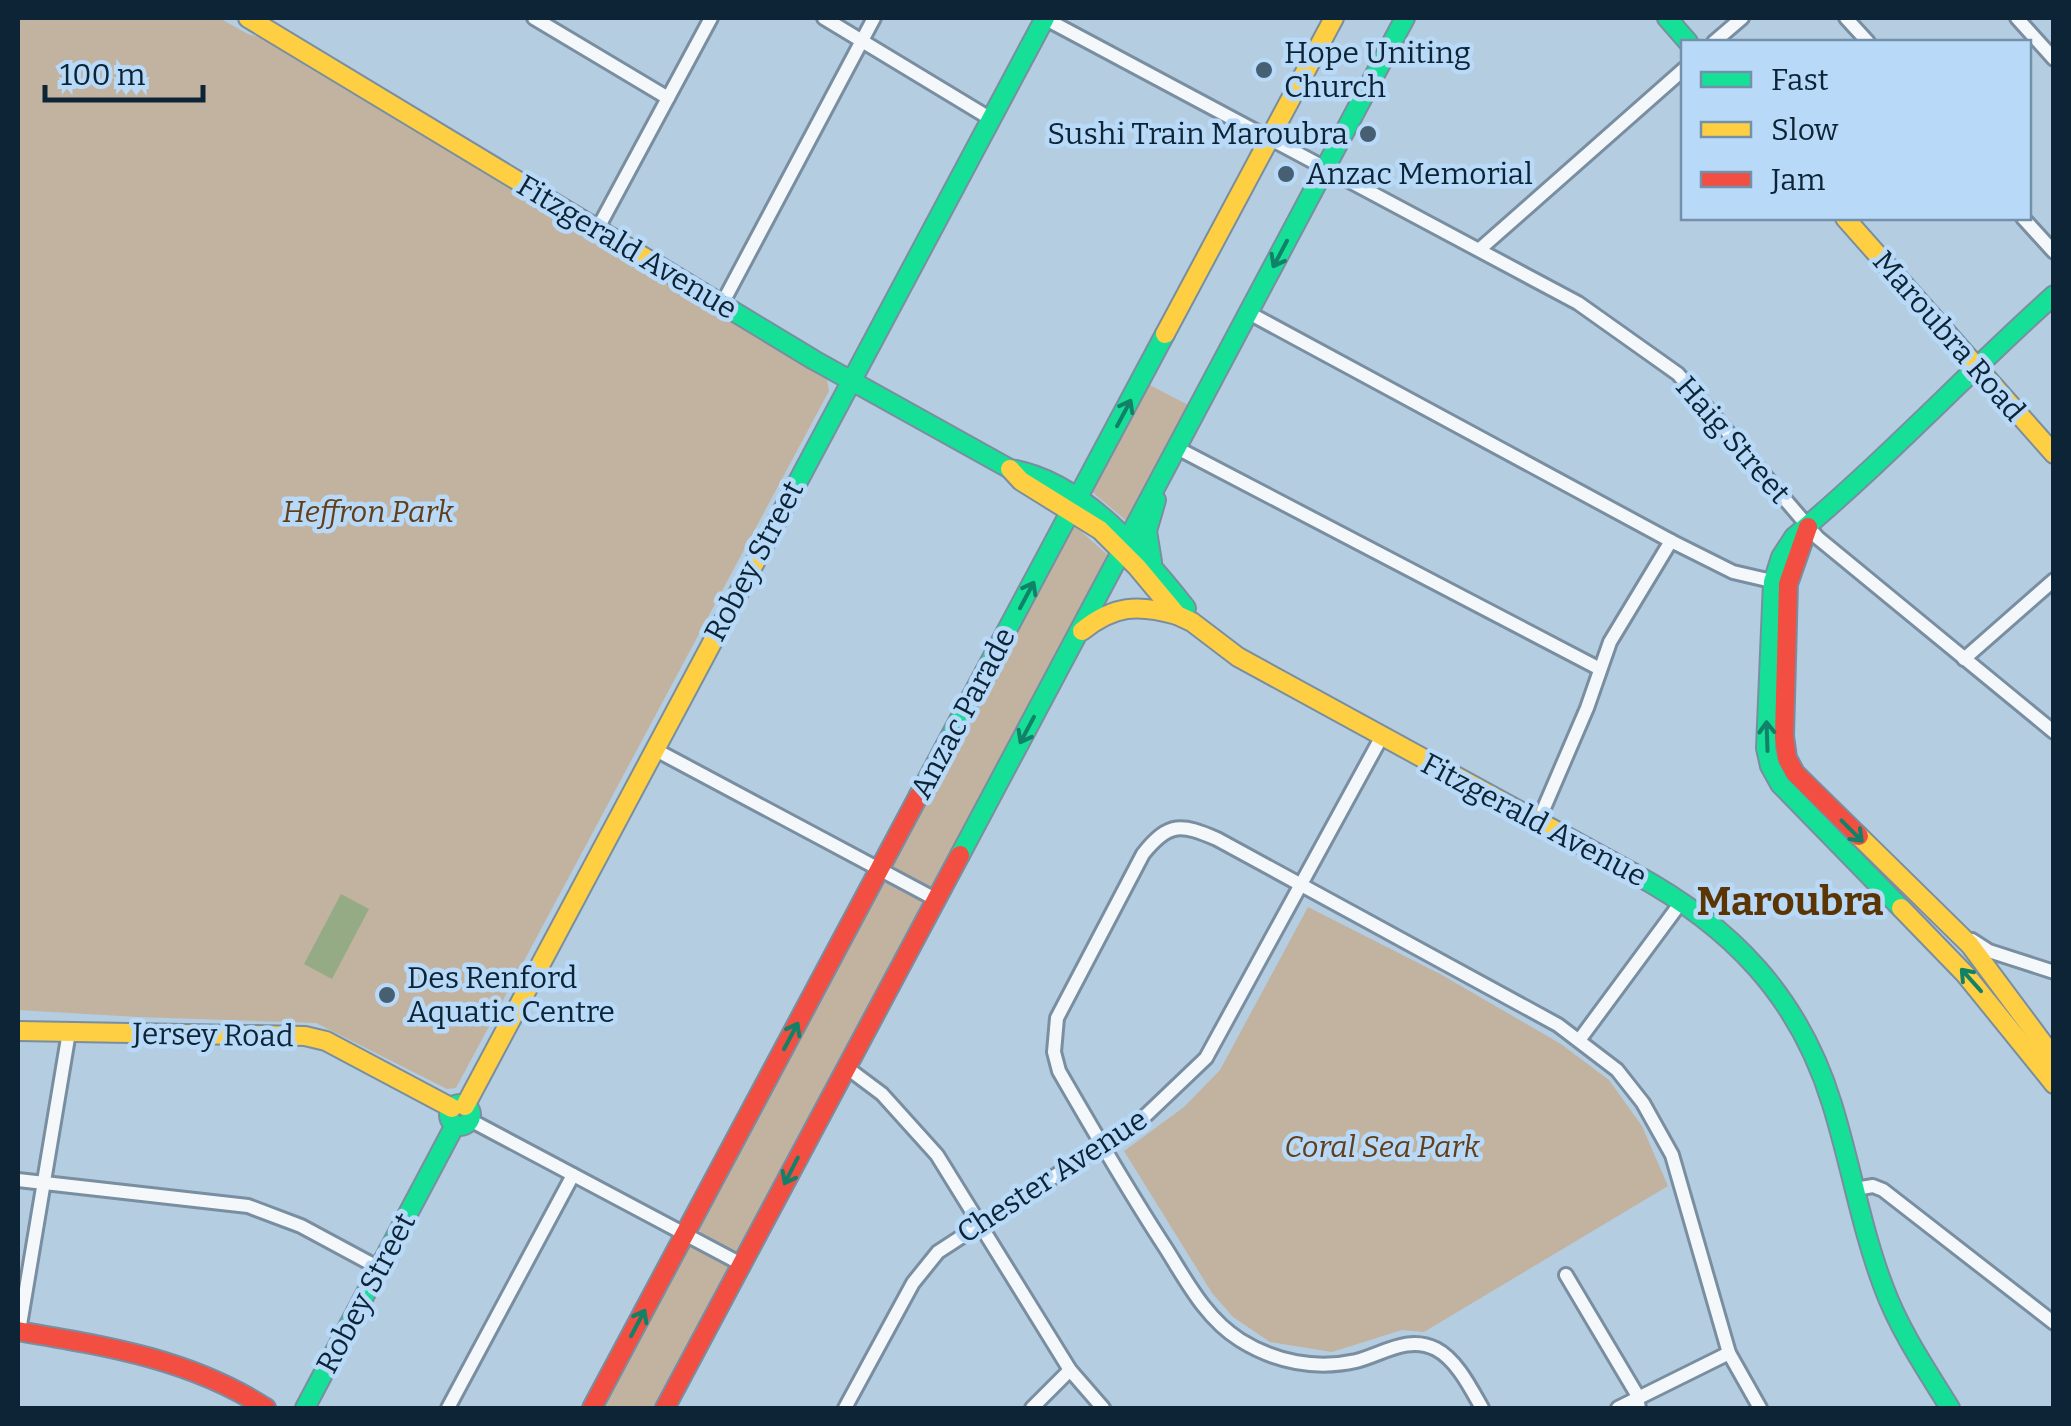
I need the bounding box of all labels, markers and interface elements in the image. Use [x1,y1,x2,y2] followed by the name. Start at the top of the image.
[1284,35,1471,105] place label: Hope Uniting Church
[45,40,202,102] scale bar
[1681,40,2031,220] legend
[60,57,146,93] text: 100 m
[1253,59,1275,81] marker: Hope Uniting Church
[1771,62,1829,98] text: Fast
[1771,112,1839,148] text: Slow
[1047,116,1348,152] place label: Sushi Train Maroubra
[1357,123,1379,145] marker: Sushi Train Maroubra
[1306,156,1533,192] place label: Anzac Memorial
[1770,162,1826,198] text: Jam
[1275,163,1297,185] marker: Anzac Memorial
[511,167,743,327] street label: Fitzgerald Avenue
[1270,239,1289,269] one-way arrow
[1865,244,2033,429] street label: Maroubra Road
[1668,369,1798,511] street label: Haig Street
[1115,399,1135,429] one-way arrow
[697,475,811,647] street label: Robey Street
[282,494,454,530] park label: Heffron Park
[1017,581,1037,610] one-way arrow
[903,621,1023,805] street label: Anzac Parade
[1017,714,1036,744] one-way arrow
[1757,720,1776,752] one-way arrow
[1415,745,1653,895] street label: Fitzgerald Avenue
[1840,819,1864,843] one-way arrow
[1697,878,1884,926] district label: Maroubra
[407,960,615,1030] place label: Des Renford Aquatic Centre
[1960,968,1983,993] one-way arrow
[376,984,398,1006] marker: Des Renford Aquatic Centre
[131,1016,294,1054] street label: Jersey Road
[781,1021,801,1051] one-way arrow
[950,1101,1154,1251] street label: Chester Avenue
[1284,1129,1480,1165] park label: Coral Sea Park
[781,1155,800,1185] one-way arrow
[309,1207,423,1379] street label: Robey Street
[629,1308,648,1338] one-way arrow

